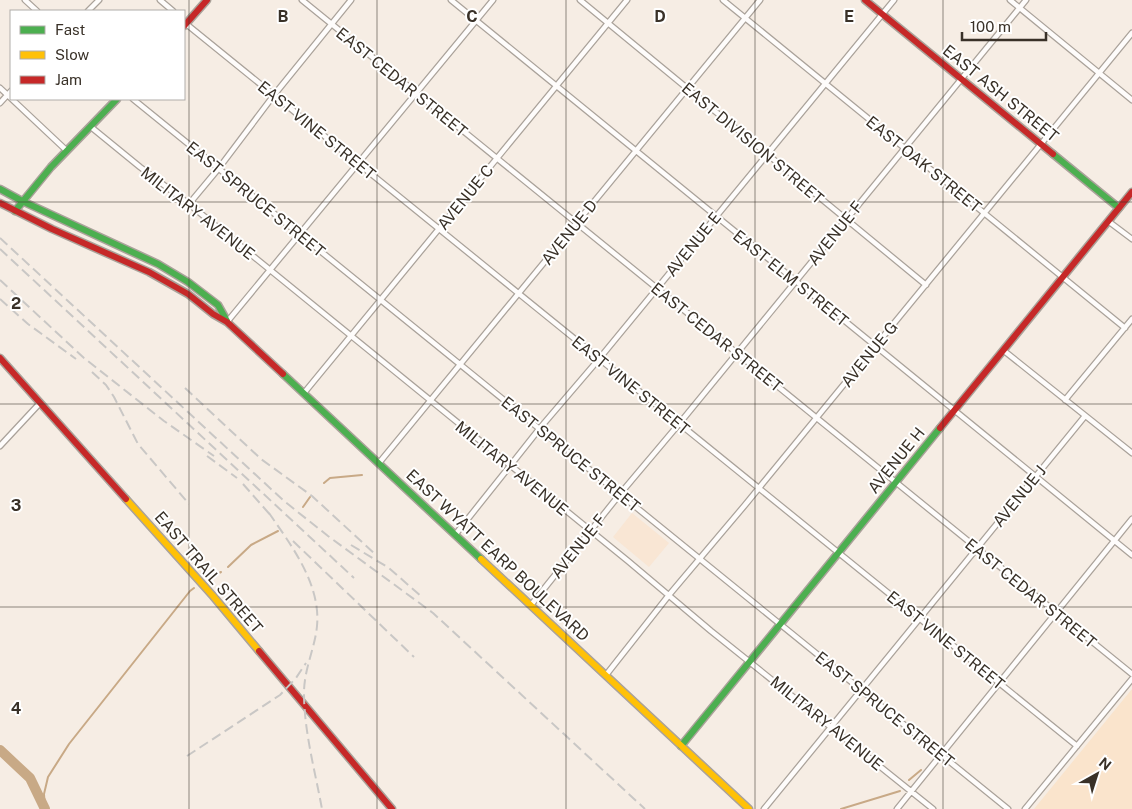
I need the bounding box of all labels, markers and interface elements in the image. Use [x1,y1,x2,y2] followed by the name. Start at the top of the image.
[278,7,289,26] text: B
[466,7,478,26] text: C
[654,7,666,26] text: D
[844,7,854,26] text: E
[10,10,185,100] legend
[962,10,1046,42] scale bar
[970,18,1011,35] text: 100 m
[55,21,85,38] text: Fast
[332,24,471,141] street label: EAST CEDAR STREET
[939,41,1063,146] street label: EAST ASH STREET
[55,46,90,63] text: Slow
[55,71,82,88] text: Jam
[254,77,380,184] street label: EAST VINE STREET
[678,79,828,209] street label: EAST DIVISION STREET
[862,112,985,217] street label: EAST OAK STREET
[183,138,329,261] street label: EAST SPRUCE STREET
[433,161,497,234] street label: AVENUE C
[137,163,258,264] street label: MILITARY AVENUE
[537,196,601,269] street label: AVENUE D
[804,197,867,269] street label: AVENUE F
[662,208,725,280] street label: AVENUE E
[729,226,852,331] street label: EAST ELM STREET
[647,279,786,396] street label: EAST CEDAR STREET
[11,294,21,313] text: 2
[837,318,902,391] street label: AVENUE G
[568,332,694,439] street label: EAST VINE STREET
[498,393,644,516] street label: EAST SPRUCE STREET
[452,417,572,520] street label: MILITARY AVENUE
[864,423,929,497] street label: AVENUE H
[989,462,1050,531] street label: AVENUE J
[402,466,593,645] street label: EAST WYATT EARP BOULEVARD
[11,496,21,515] text: 3
[151,508,267,637] street label: EAST TRAIL STREET
[547,510,610,582] street label: AVENUE F
[961,535,1100,652] street label: EAST CEDAR STREET
[883,587,1009,694] street label: EAST VINE STREET
[812,648,958,771] street label: EAST SPRUCE STREET
[767,672,887,775] street label: MILITARY AVENUE
[11,699,22,718] text: 4
[1072,749,1122,799] north arrow
[1096,754,1114,774] text: N

